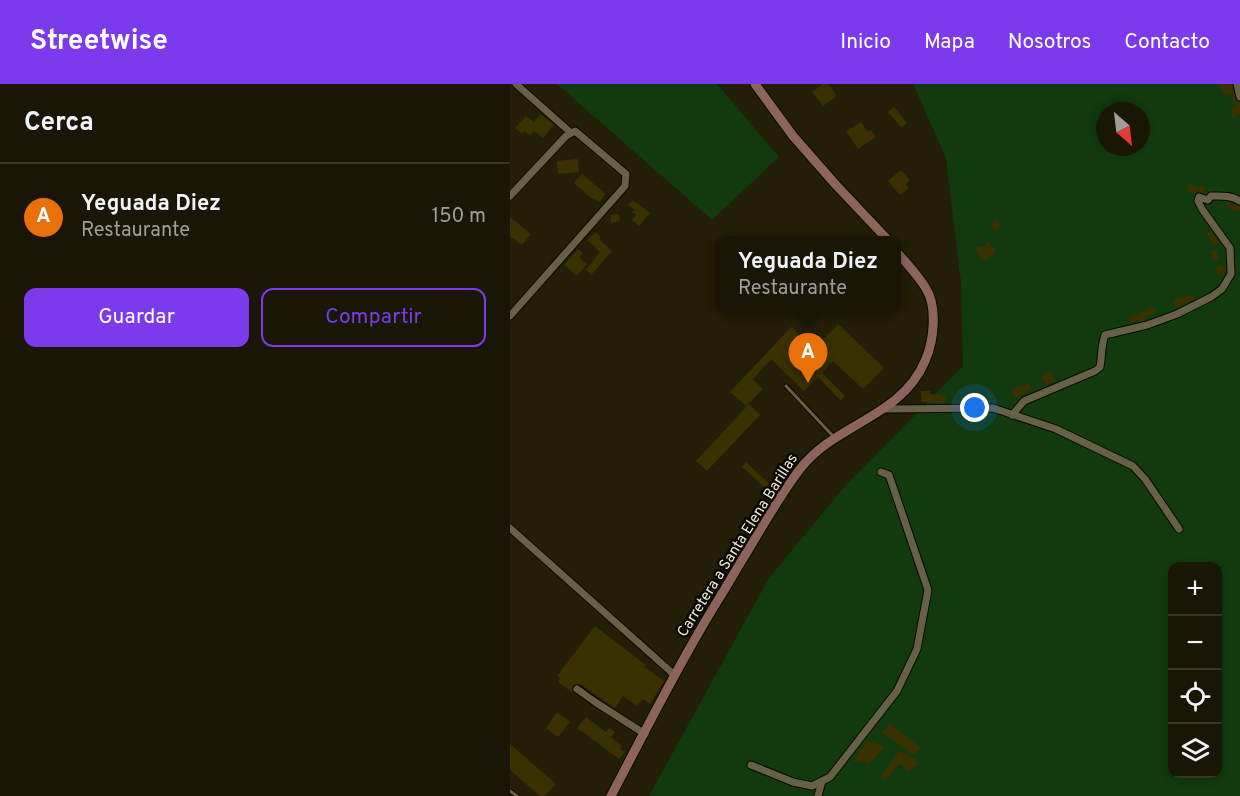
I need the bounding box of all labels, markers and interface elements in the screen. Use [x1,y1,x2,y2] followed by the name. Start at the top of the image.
[30,24,168,60] text: Streetwise
[840,29,891,56] text: Inicio
[924,29,975,56] text: Mapa
[1008,29,1091,56] text: Nosotros
[1124,29,1210,56] text: Contacto
[1096,102,1150,156] north arrow
[24,107,94,140] text: Cerca
[81,191,221,218] text: Yeguada Diez
[36,204,51,230] text: A
[432,204,486,230] text: 150 m
[81,218,190,244] text: Restaurante
[715,236,901,314] popup
[738,249,878,276] text: Yeguada Diez
[738,276,847,302] text: Restaurante
[24,288,249,347] button: Guardar
[261,288,486,347] button: Compartir
[788,334,828,383] pin: A
[960,393,989,422] your location
[674,451,803,641] street label: Carretera a Santa Elena Barillas
[1168,562,1222,778] map controls
[1168,562,1222,616] button: +
[1168,616,1222,670] button: −
[1168,670,1222,724] button: locate
[1168,724,1222,778] button: layers

